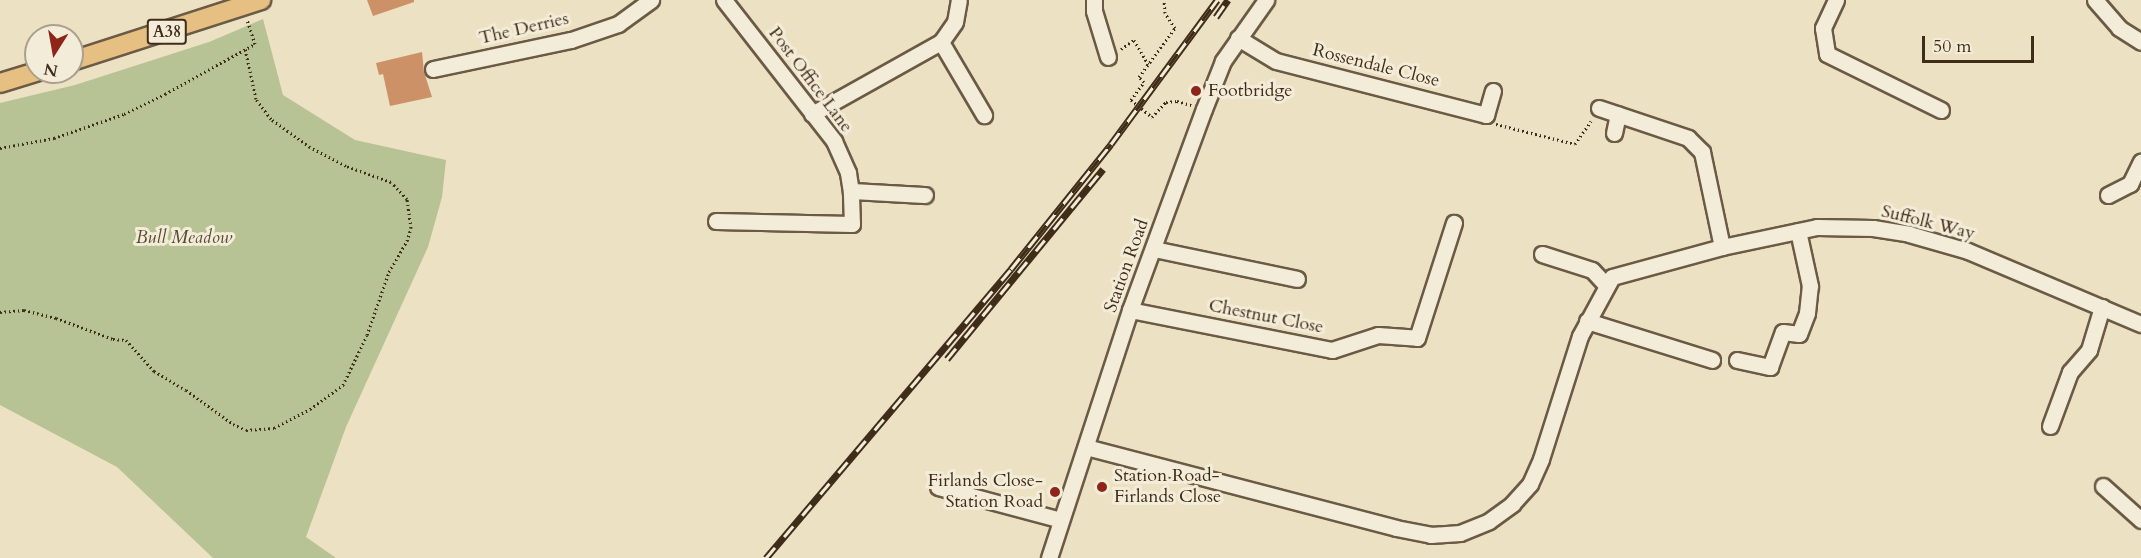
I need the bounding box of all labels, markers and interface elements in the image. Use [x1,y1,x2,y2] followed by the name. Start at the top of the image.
[477,8,571,50] street label: The Derries
[146,19,188,45] road number: A38
[763,23,857,137] street label: Post Office Lane
[24,24,84,84] north arrow
[1925,24,2038,62] scale bar
[1933,34,1972,59] text: 50 m
[1310,40,1442,92] street label: Rossendale Close
[42,58,60,82] text: N
[1208,80,1293,102] place label: Footbridge
[1189,84,1203,98] marker: Footbridge
[1879,201,1977,245] street label: Suffolk Way
[1100,216,1154,316] street label: Station Road
[136,227,232,249] park label: Bull Meadow
[1207,295,1325,339] street label: Chestnut Close
[1114,466,1221,508] place label: Station Road- Firlands Close
[928,471,1043,514] place label: Firlands Close- Station Road
[1095,480,1109,494] marker: Station Road- Firlands Close
[1048,485,1062,499] marker: Firlands Close- Station Road

